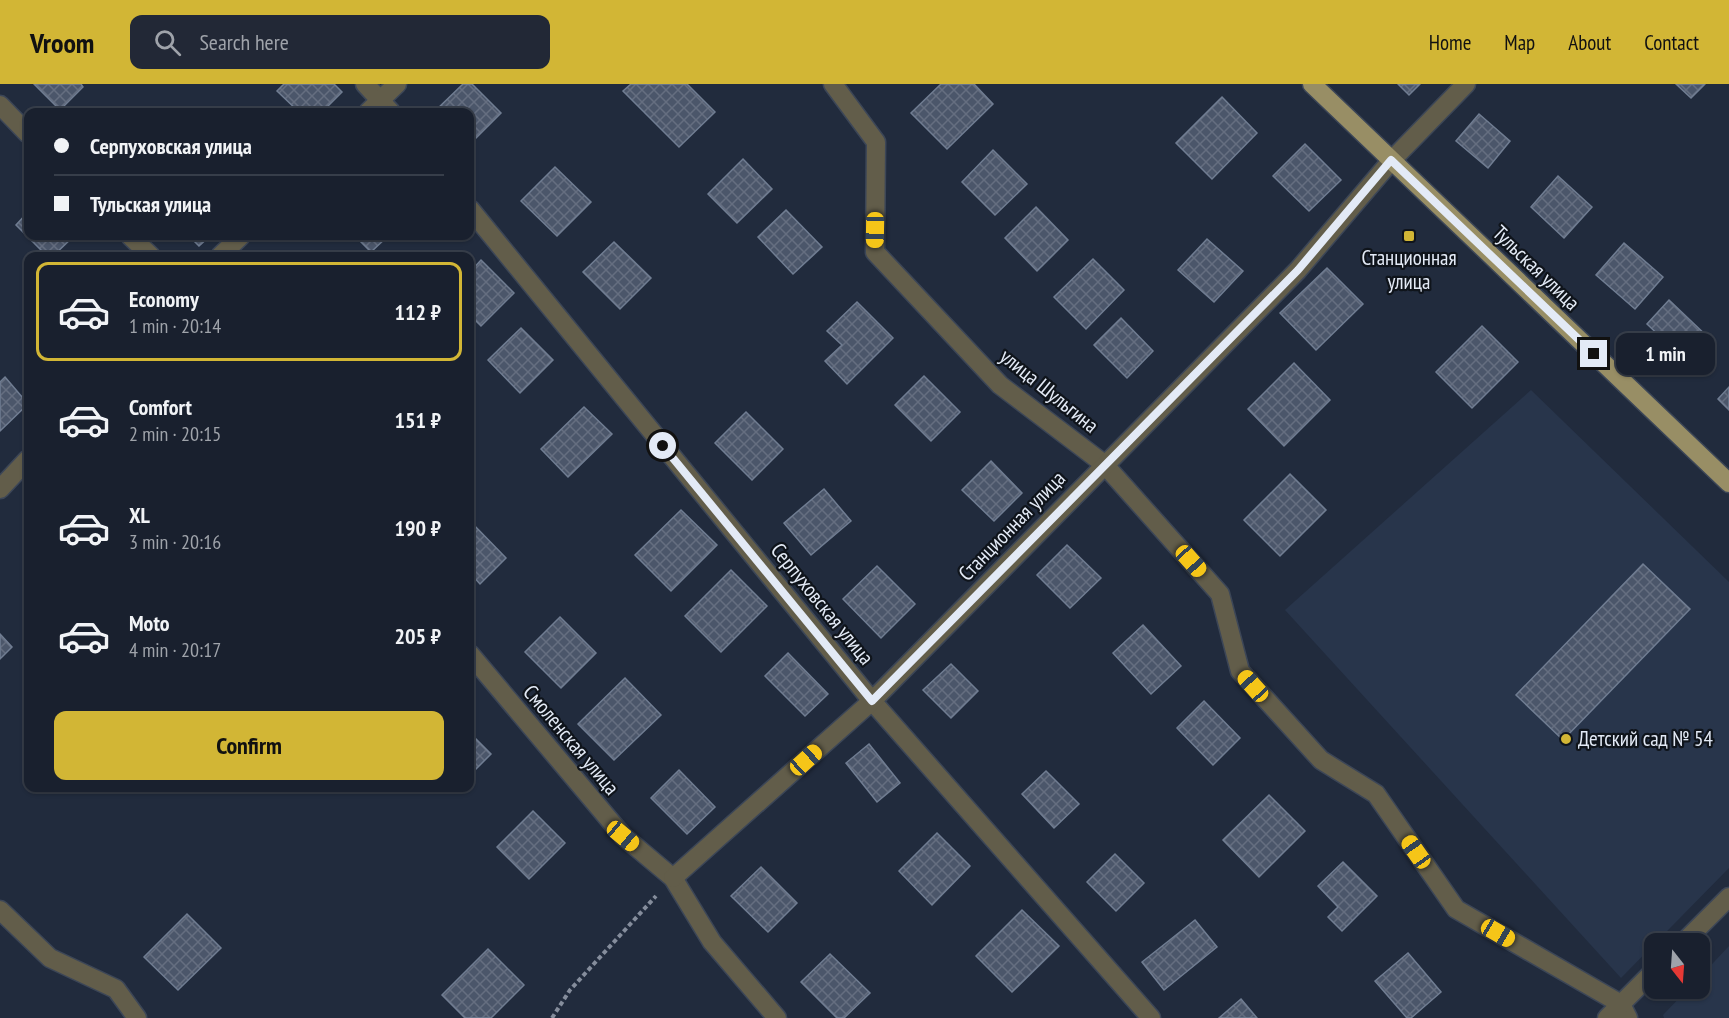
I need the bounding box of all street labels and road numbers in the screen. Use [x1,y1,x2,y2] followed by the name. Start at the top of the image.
[1487,219,1586,316] street label: Тульская улица
[994,343,1104,439] street label: улица Шульгина
[952,465,1071,586] street label: Станционная улица
[765,537,880,670] street label: Серпуховская улица
[517,679,625,800] street label: Смоленская улица

